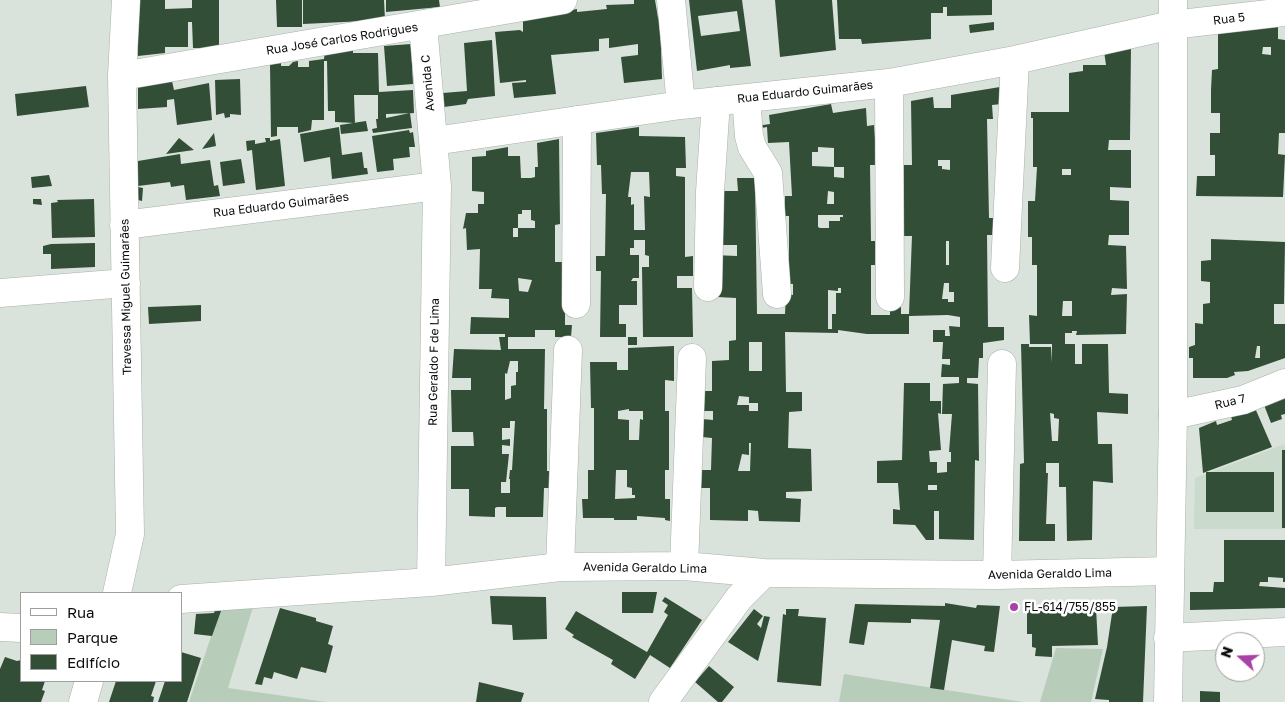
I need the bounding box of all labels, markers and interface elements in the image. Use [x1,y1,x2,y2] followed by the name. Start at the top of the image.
[1212,10,1246,28] street label: Rua 5
[265,20,419,58] street label: Rua José Carlos Rodrigues
[418,54,438,112] street label: Avenida C
[736,78,874,106] street label: Rua Eduardo Guimarães
[212,190,350,220] street label: Rua Eduardo Guimarães
[117,219,135,375] street label: Travessa Miguel Guimarães
[426,298,442,426] street label: Rua Geraldo F de Lima
[1213,391,1247,413] street label: Rua 7
[583,560,707,576] street label: Avenida Geraldo Lima
[988,566,1112,582] street label: Avenida Geraldo Lima
[20,592,182,682] legend
[1024,600,1116,614] place label: FL-614/755/855
[1008,601,1020,613] marker: FL-614/755/855
[67,603,94,621] text: Rua
[67,628,118,646] text: Parque
[1215,632,1265,682] north arrow
[1217,644,1236,660] text: N
[67,653,120,671] text: Edifício

